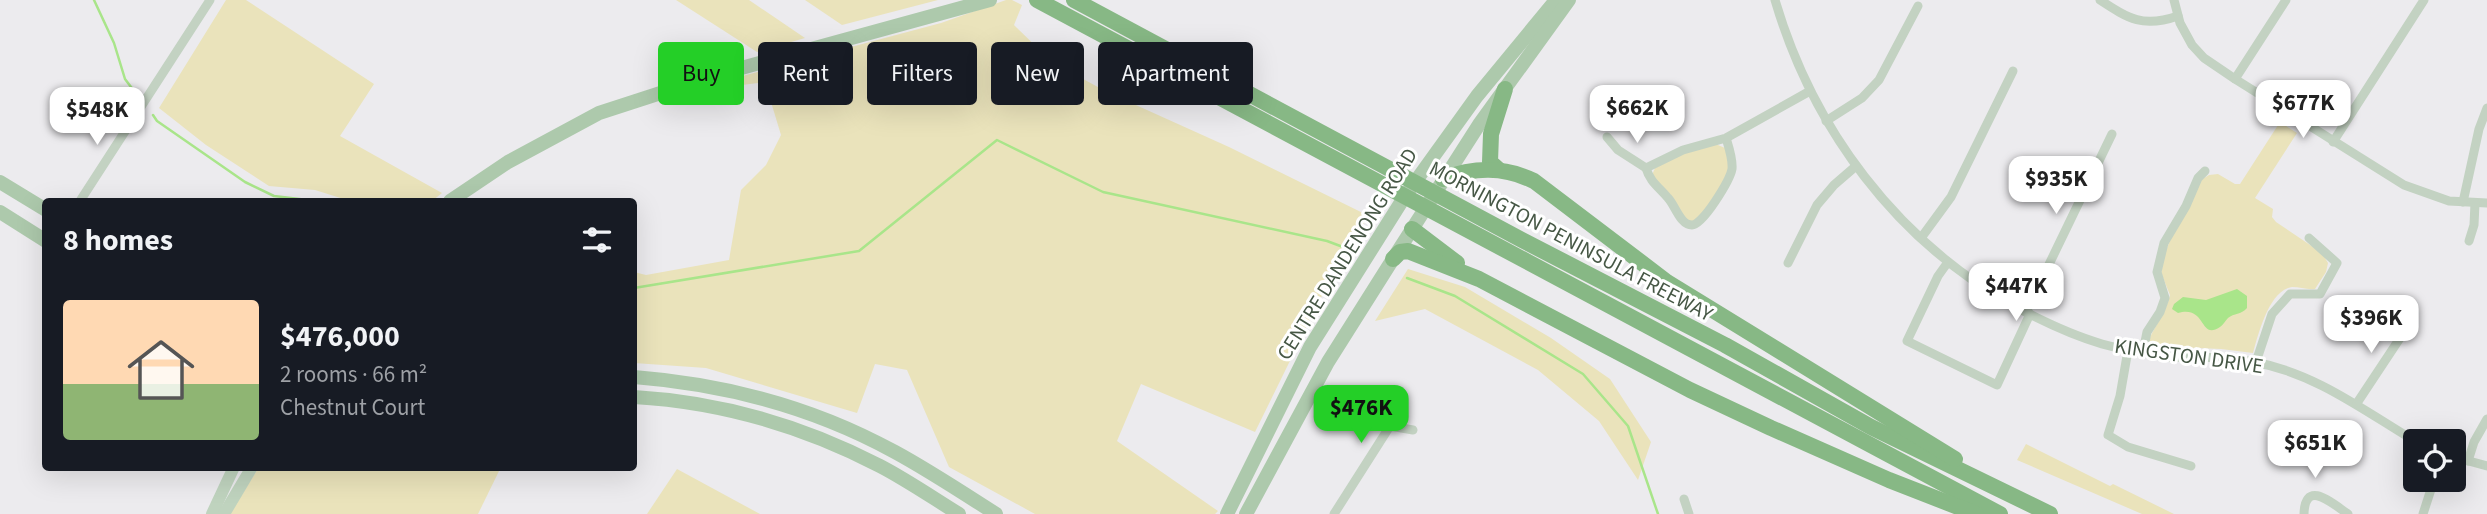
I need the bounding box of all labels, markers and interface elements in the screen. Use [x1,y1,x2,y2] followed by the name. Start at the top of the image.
[658,42,744,105] chip: Buy
[758,42,853,105] chip: Rent
[867,42,977,105] chip: Filters
[991,42,1084,105] chip: New
[1098,42,1253,105] chip: Apartment
[2254,80,2352,140] pin: $677K
[1588,86,1686,145] pin: $662K
[2272,86,2334,119] text: $677K
[48,88,146,147] pin: $548K
[1606,91,1668,124] text: $662K
[66,93,128,126] text: $548K
[1269,142,1425,366] street label: CENTRE DANDENONG ROAD
[1424,153,1719,329] street label: MORNINGTON PENINSULA FREEWAY
[2007,156,2105,216] pin: $935K
[2025,162,2087,195] text: $935K
[63,219,173,262] text: 8 homes
[578,221,616,259] icon: filters
[1967,264,2065,323] pin: $447K
[1985,269,2047,302] text: $447K
[2322,296,2420,355] pin: $396K
[2340,301,2402,334] text: $396K
[280,315,400,358] text: $476,000
[119,328,203,412] icon: home
[2113,331,2265,381] street label: KINGSTON DRIVE
[280,358,427,391] text: 2 rooms · 66 m²
[1312,386,1410,445] pin: $476K
[280,391,425,424] text: Chestnut Court
[1330,391,1392,424] text: $476K
[2266,420,2364,480] pin: $651K
[2284,426,2346,459] text: $651K
[2403,429,2466,492] map controls
[2403,429,2466,492] button: locate

